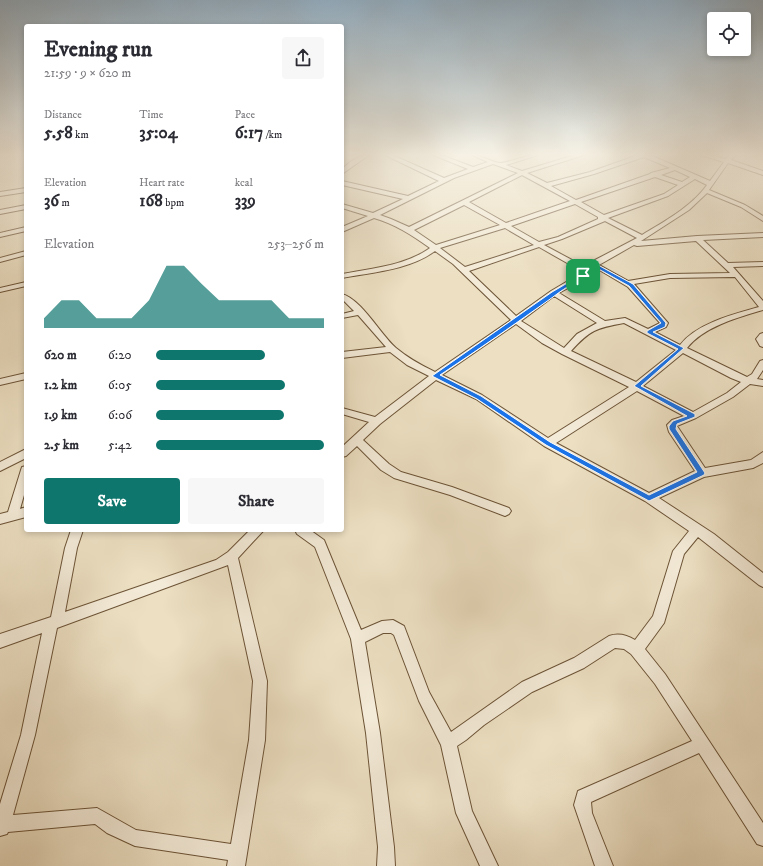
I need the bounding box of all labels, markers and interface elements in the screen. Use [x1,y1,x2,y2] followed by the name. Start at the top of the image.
[707,12,751,56] map controls
[707,12,751,56] button: locate
[44,36,152,63] text: Evening run
[282,37,324,79] button: share
[44,65,131,81] text: 21:59 · 9 × 620 m
[44,108,82,122] text: Distance
[139,108,163,122] text: Time
[235,108,255,122] text: Pace
[44,122,73,144] text: 5.58
[139,122,177,144] text: 35:04
[235,122,263,144] text: 6:17
[73,128,89,142] text: km
[263,128,282,142] text: /km
[44,176,87,190] text: Elevation
[139,176,184,190] text: Heart rate
[235,176,253,190] text: kcal
[44,190,59,212] text: 36
[139,190,163,212] text: 168
[235,190,256,212] text: 339
[59,196,70,210] text: m
[163,196,184,210] text: bpm
[44,236,94,252] text: Elevation
[267,236,324,252] text: 253–256 m
[566,259,600,293] pin
[572,265,594,287] icon: arrive
[44,347,77,363] text: 620 m
[108,347,132,363] text: 6:20
[44,377,77,393] text: 1.2 km
[108,377,132,393] text: 6:05
[44,407,77,423] text: 1.9 km
[108,407,132,423] text: 6:06
[44,437,79,453] text: 2.5 km
[108,437,132,453] text: 5:42
[44,478,180,524] button: Save
[188,478,324,524] button: Share

